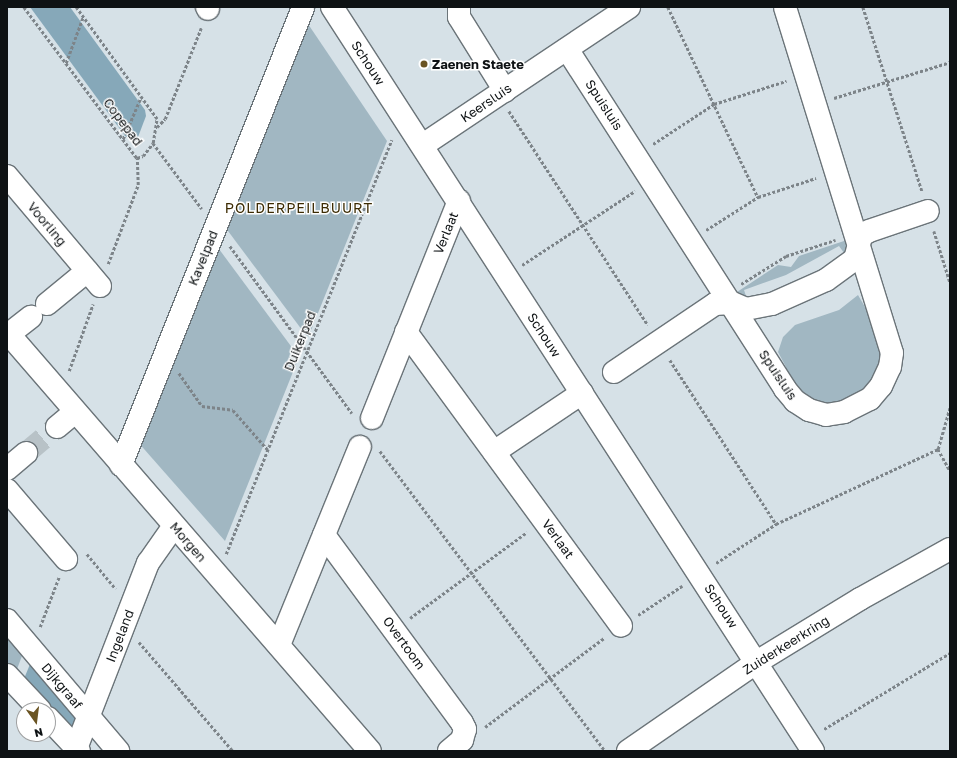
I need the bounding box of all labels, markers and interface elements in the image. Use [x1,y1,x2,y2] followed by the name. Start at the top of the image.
[348,38,388,88] street label: Schouw
[432,56,524,72] place label: Zaenen Staete
[419,59,429,69] marker: Zaenen Staete
[582,77,626,133] street label: Spuisluis
[458,80,514,126] street label: Keersluis
[100,95,146,149] street label: Copepad
[24,199,70,249] street label: Voorling
[225,200,373,216] district label: POLDERPEILBUURT
[430,209,462,257] street label: Verlaat
[185,228,221,288] street label: Kavelpad
[281,309,319,373] street label: Duikerpad
[524,310,564,360] street label: Schouw
[756,347,800,403] street label: Spuisluis
[539,516,577,562] street label: Verlaat
[167,519,209,565] street label: Morgen
[701,581,741,631] street label: Schouw
[103,607,137,665] street label: Ingeland
[740,612,832,678] street label: Zuiderkeerkring
[380,613,428,673] street label: Overtoom
[38,660,86,712] street label: Dijkgraaf
[16,702,56,742] north arrow
[33,726,44,740] text: N

